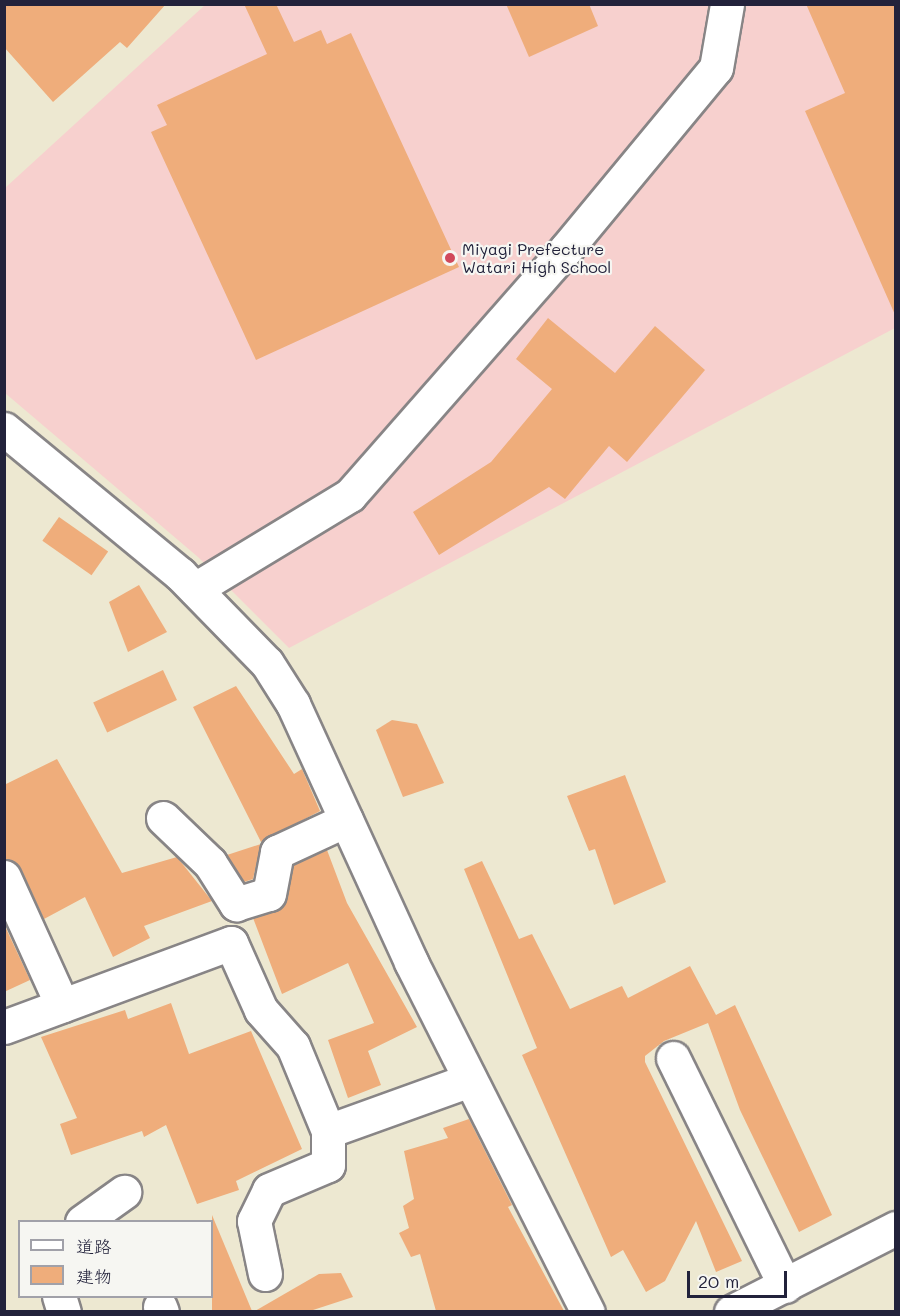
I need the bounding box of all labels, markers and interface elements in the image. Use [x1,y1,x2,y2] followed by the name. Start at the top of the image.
[462,239,611,277] place label: Miyagi Prefecture Watari High School
[443,251,457,265] marker: Miyagi Prefecture Watari High School
[18,1220,213,1298] legend
[76,1234,112,1258] text: 道路
[690,1259,790,1297] scale bar
[76,1264,112,1288] text: 建物
[698,1269,739,1293] text: 20 m

